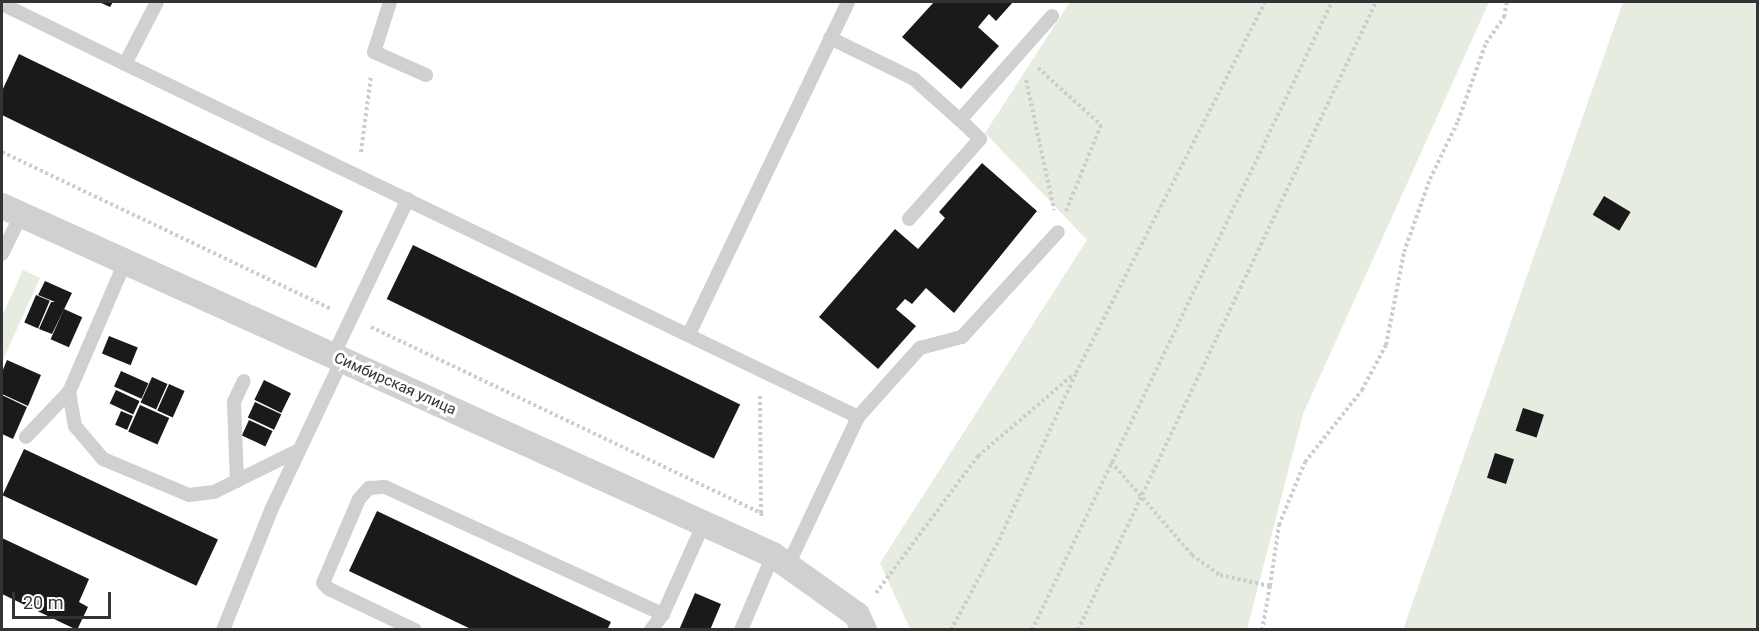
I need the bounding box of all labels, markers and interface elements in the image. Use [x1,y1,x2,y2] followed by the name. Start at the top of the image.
[331,349,459,419] street label: Симбирская улица
[15,580,114,618] scale bar
[23,592,63,613] text: 20 m

